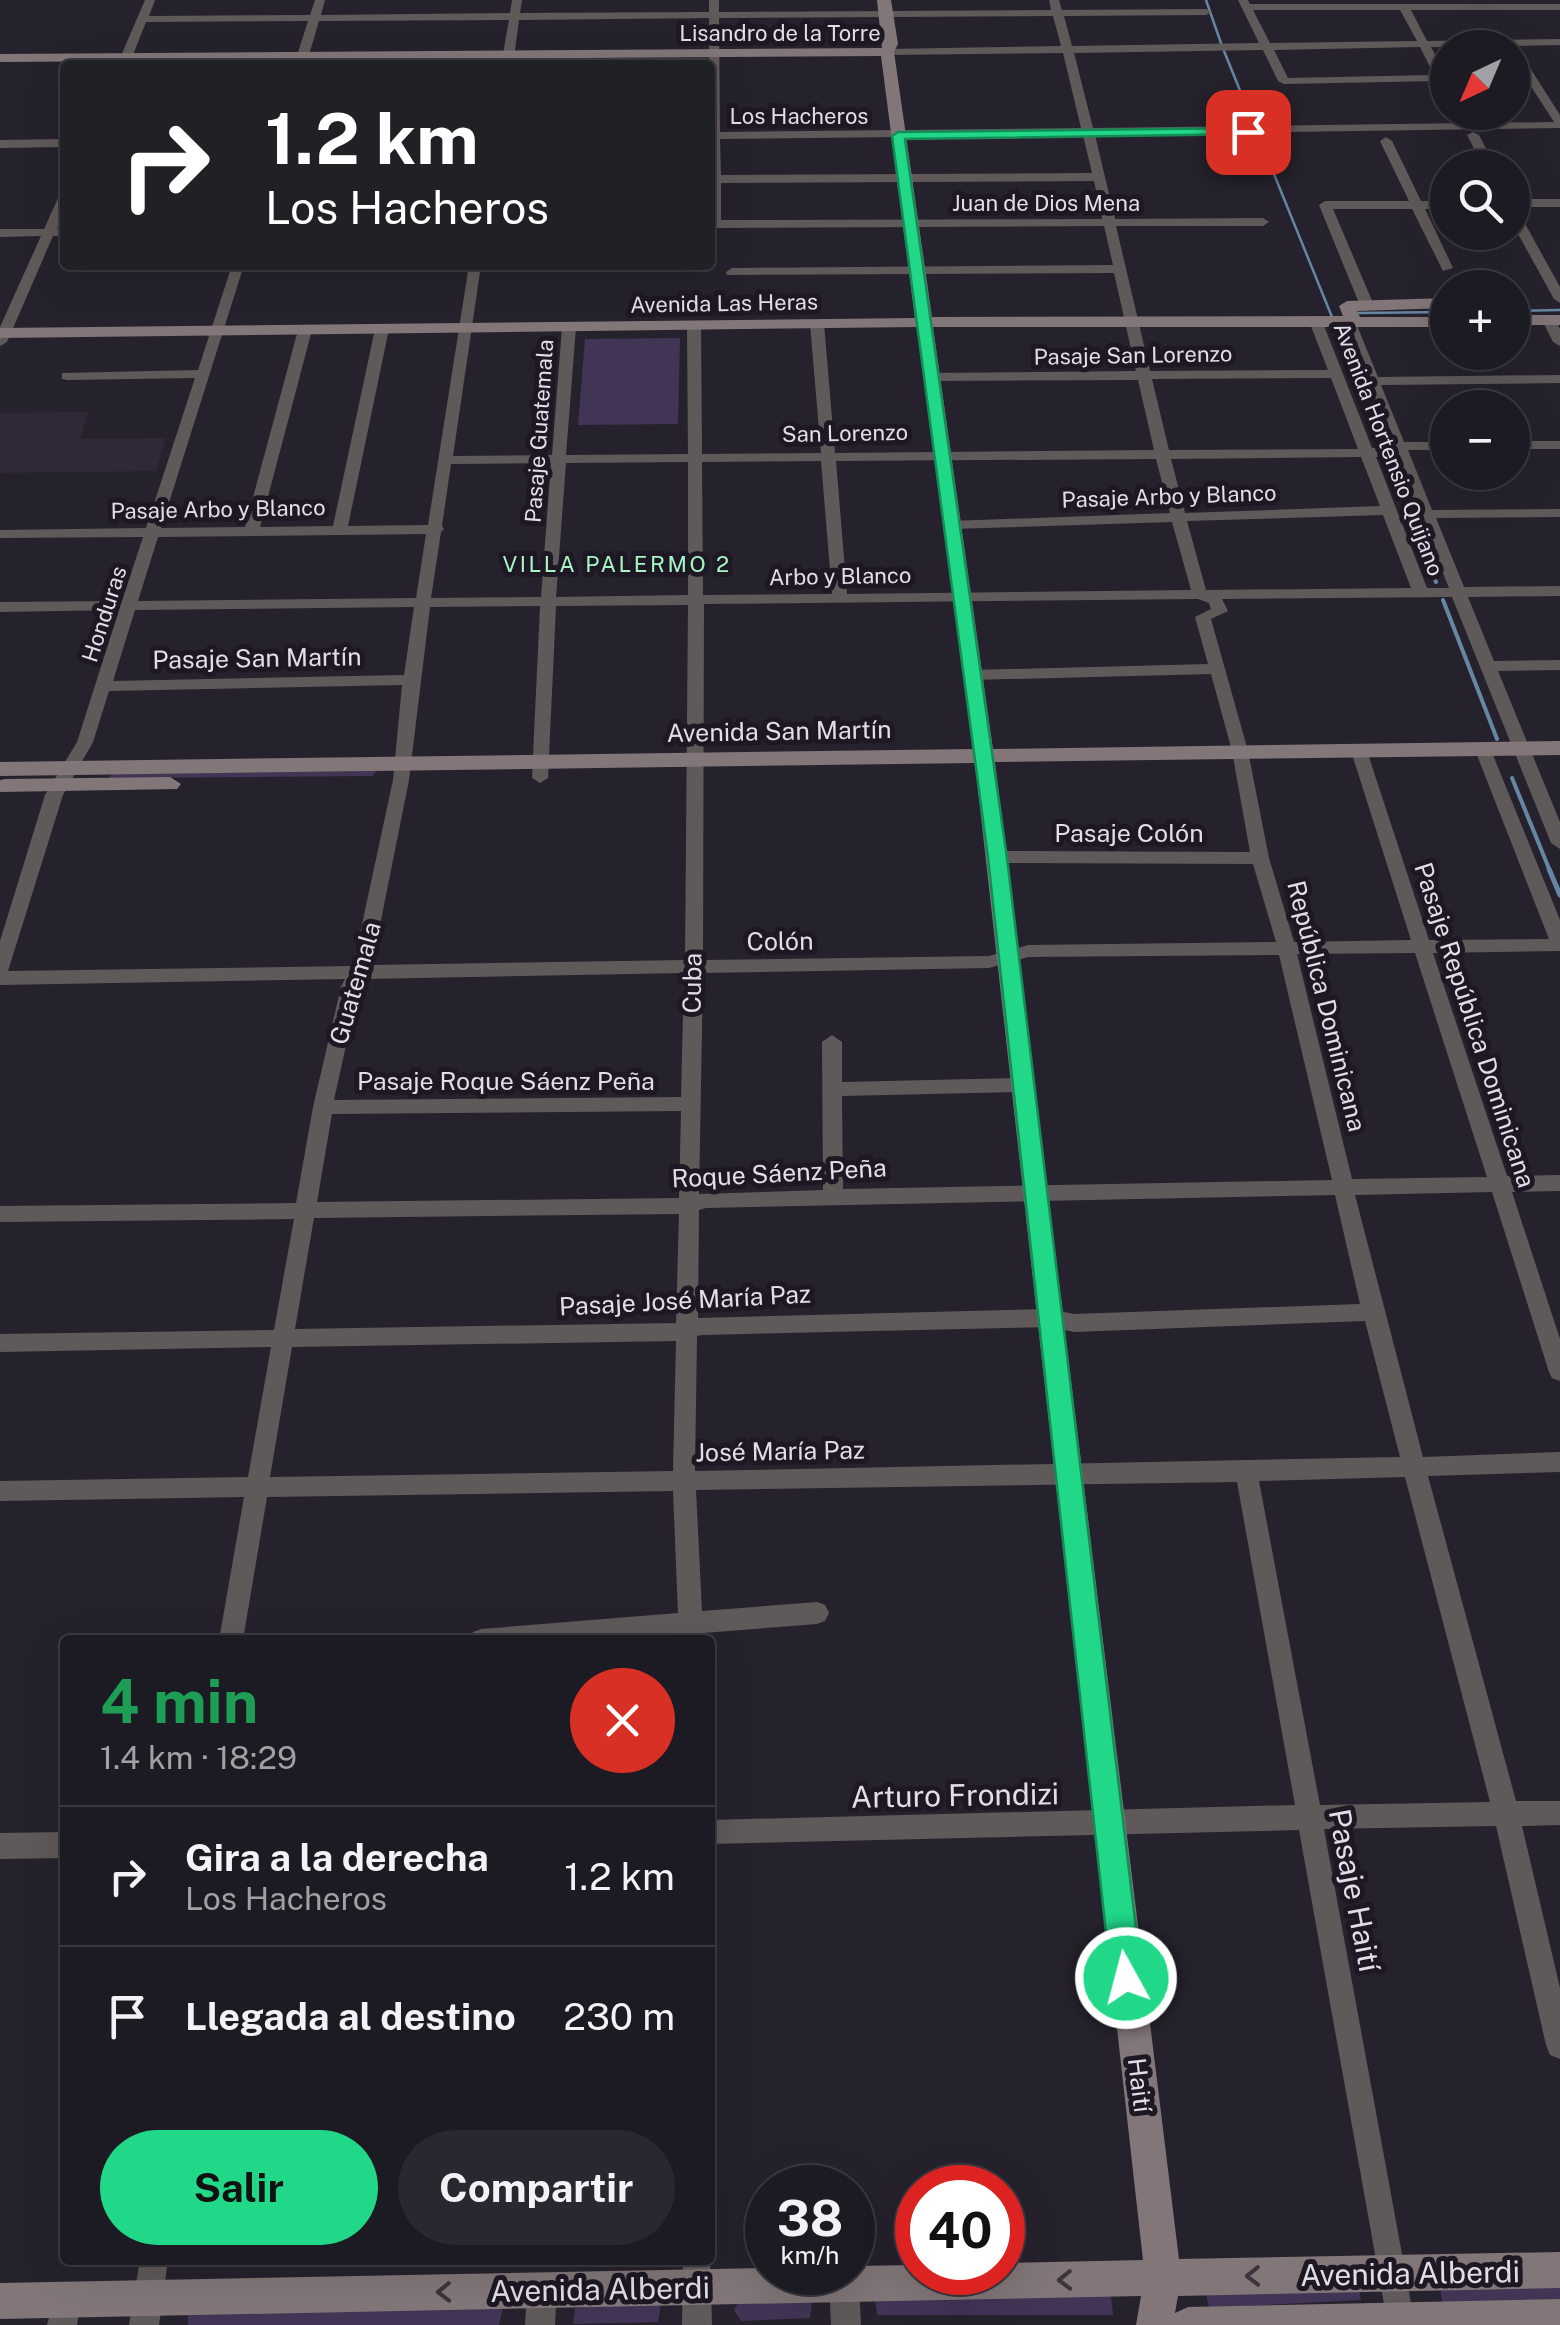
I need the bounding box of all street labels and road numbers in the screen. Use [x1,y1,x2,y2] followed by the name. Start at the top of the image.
[679,20,881,46] street label: Lisandro de la Torre
[730,103,868,129] street label: Los Hacheros
[952,190,1140,216] street label: Juan de Dios Mena
[630,288,818,318] street label: Avenida Las Heras
[1329,319,1449,579] street label: Avenida Hortensio Quijano
[520,338,558,524] street label: Pasaje Guatemala
[1033,340,1233,370] street label: Pasaje San Lorenzo
[782,419,908,447] street label: San Lorenzo
[1061,479,1277,513] street label: Pasaje Arbo y Blanco
[110,494,326,524] street label: Pasaje Arbo y Blanco
[769,562,911,590] street label: Arbo y Blanco
[76,563,132,665] street label: Honduras
[152,641,362,675] street label: Pasaje San Martín
[666,714,892,748] street label: Avenida San Martín
[1054,818,1204,848] street label: Pasaje Colón
[1408,859,1542,1191] street label: Pasaje República Dominicana
[1281,877,1373,1135] street label: República Dominicana
[323,918,387,1048] street label: Guatemala
[746,925,814,957] street label: Colón
[676,953,708,1013] street label: Cuba
[357,1066,655,1096] street label: Pasaje Roque Sáenz Peña
[671,1152,887,1194] street label: Roque Sáenz Peña
[558,1278,812,1322] street label: Pasaje José María Paz
[695,1435,865,1467] street label: José María Paz
[851,1775,1059,1815] street label: Arturo Frondizi
[1322,1806,1389,1975] street label: Pasaje Haití
[1122,2056,1158,2115] street label: Haití
[1300,2253,1520,2293] street label: Avenida Alberdi
[490,2269,710,2309] street label: Avenida Alberdi

